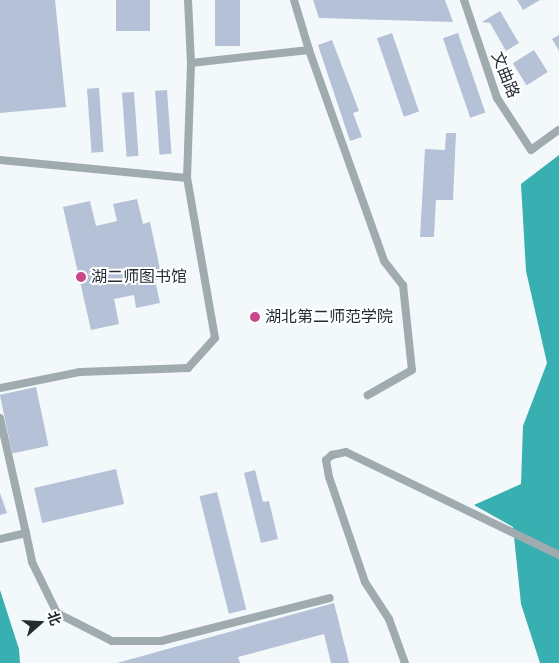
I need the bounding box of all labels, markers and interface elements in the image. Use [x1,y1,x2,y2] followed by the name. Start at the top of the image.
[487,49,523,101] street label: 文曲路
[91,267,187,287] place label: 湖二师图书馆
[75,271,87,283] marker: 湖二师图书馆
[265,307,393,327] place label: 湖北第二师范学院
[249,311,261,323] marker: 湖北第二师范学院
[15,598,65,648] north arrow
[43,609,65,628] text: 北

